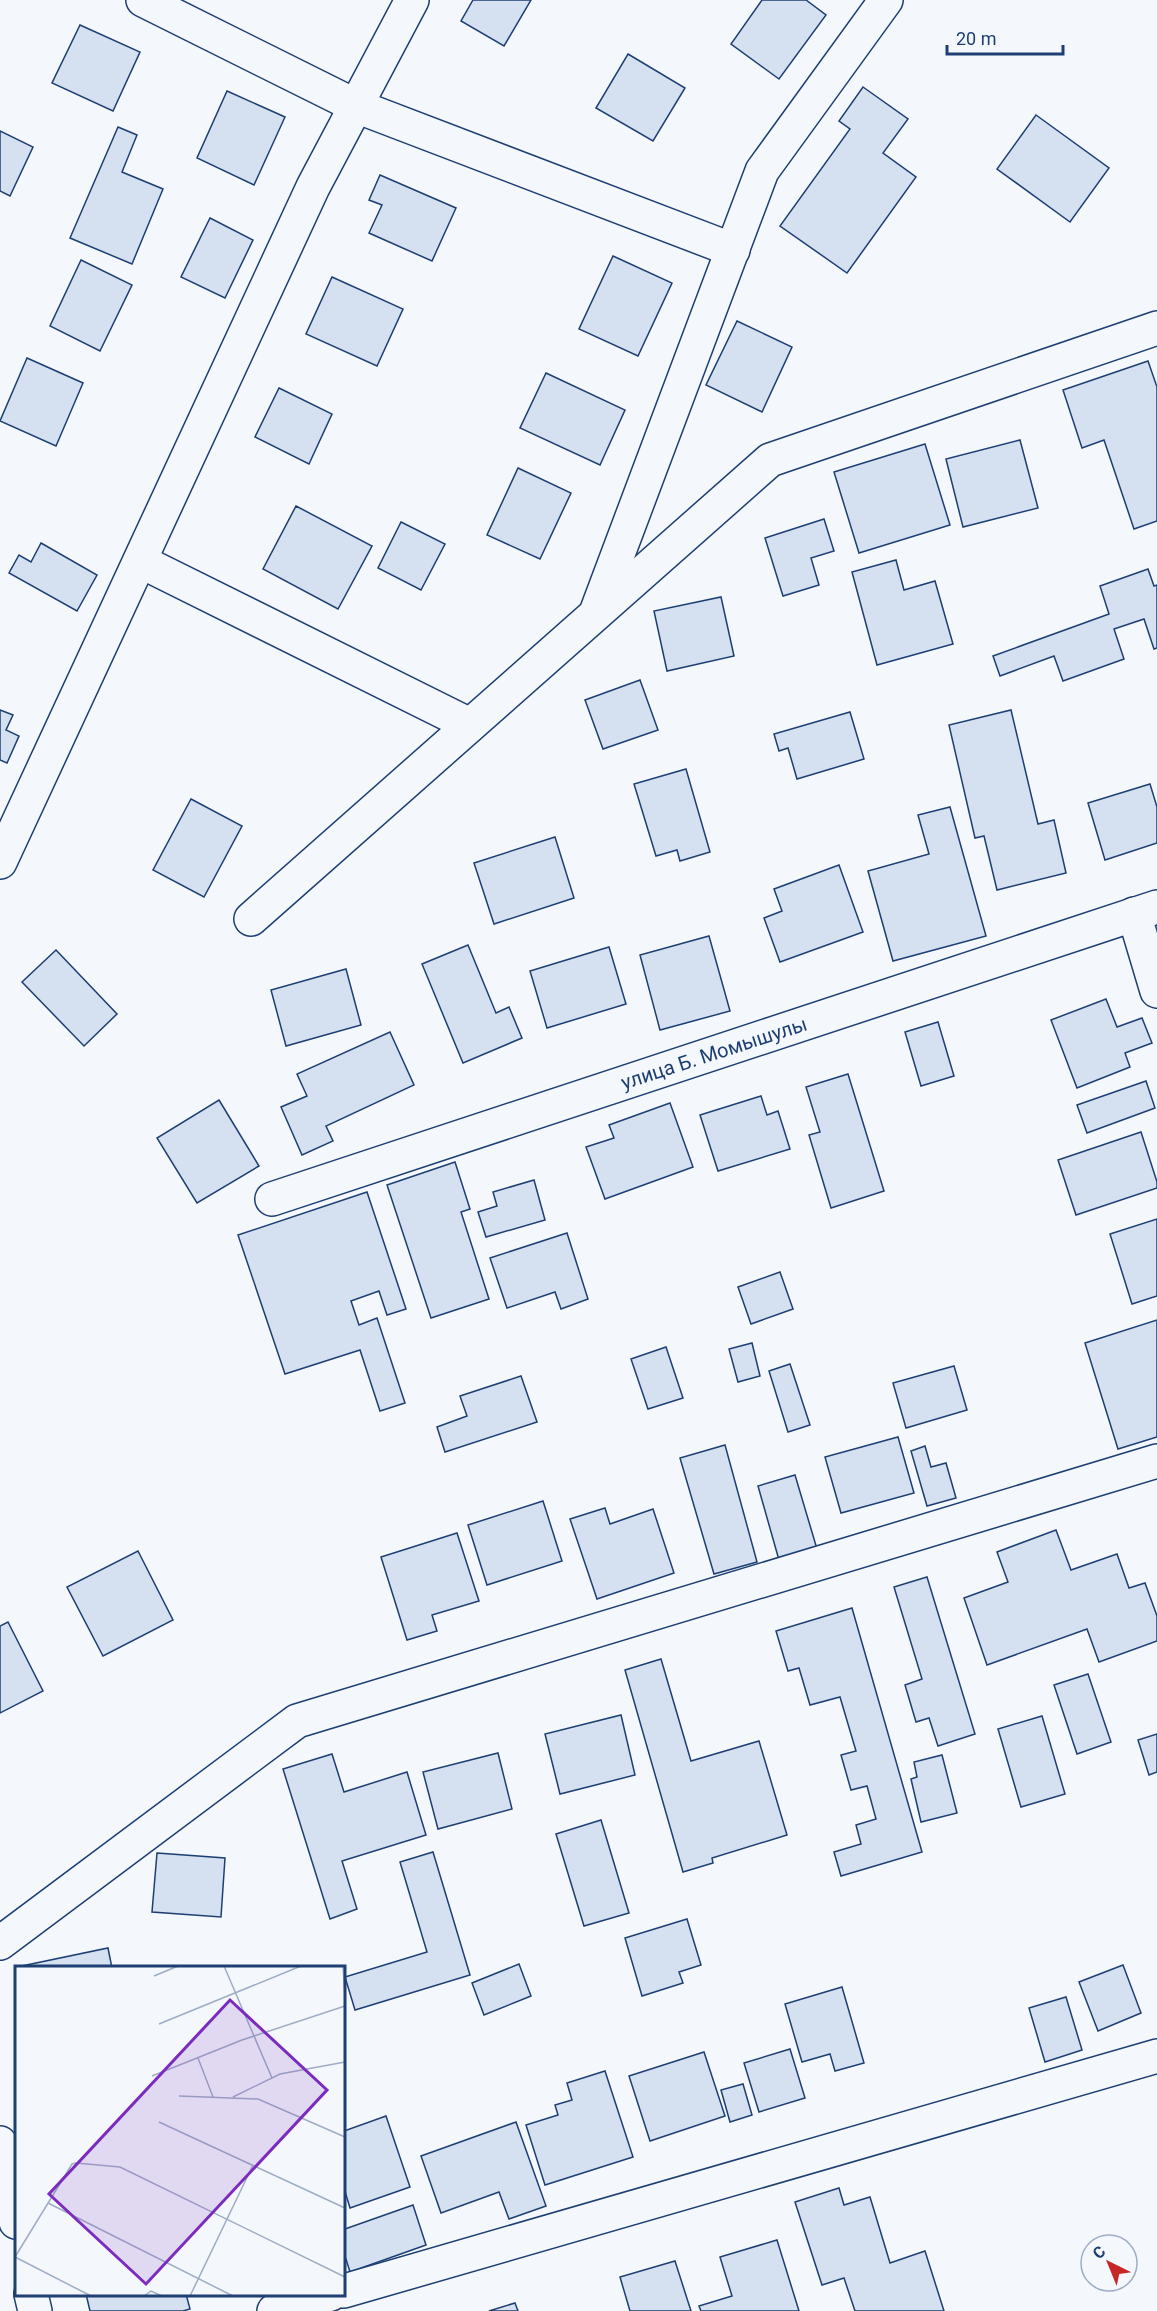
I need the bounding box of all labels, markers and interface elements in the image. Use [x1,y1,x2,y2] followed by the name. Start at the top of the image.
[947,18,1062,56] scale bar
[956,28,996,49] text: 20 m
[618,1012,810,1094] street label: улица Б. Момышулы
[15,1966,345,2296] inset map
[1079,2233,1139,2293] north arrow
[1089,2242,1109,2263] text: С

